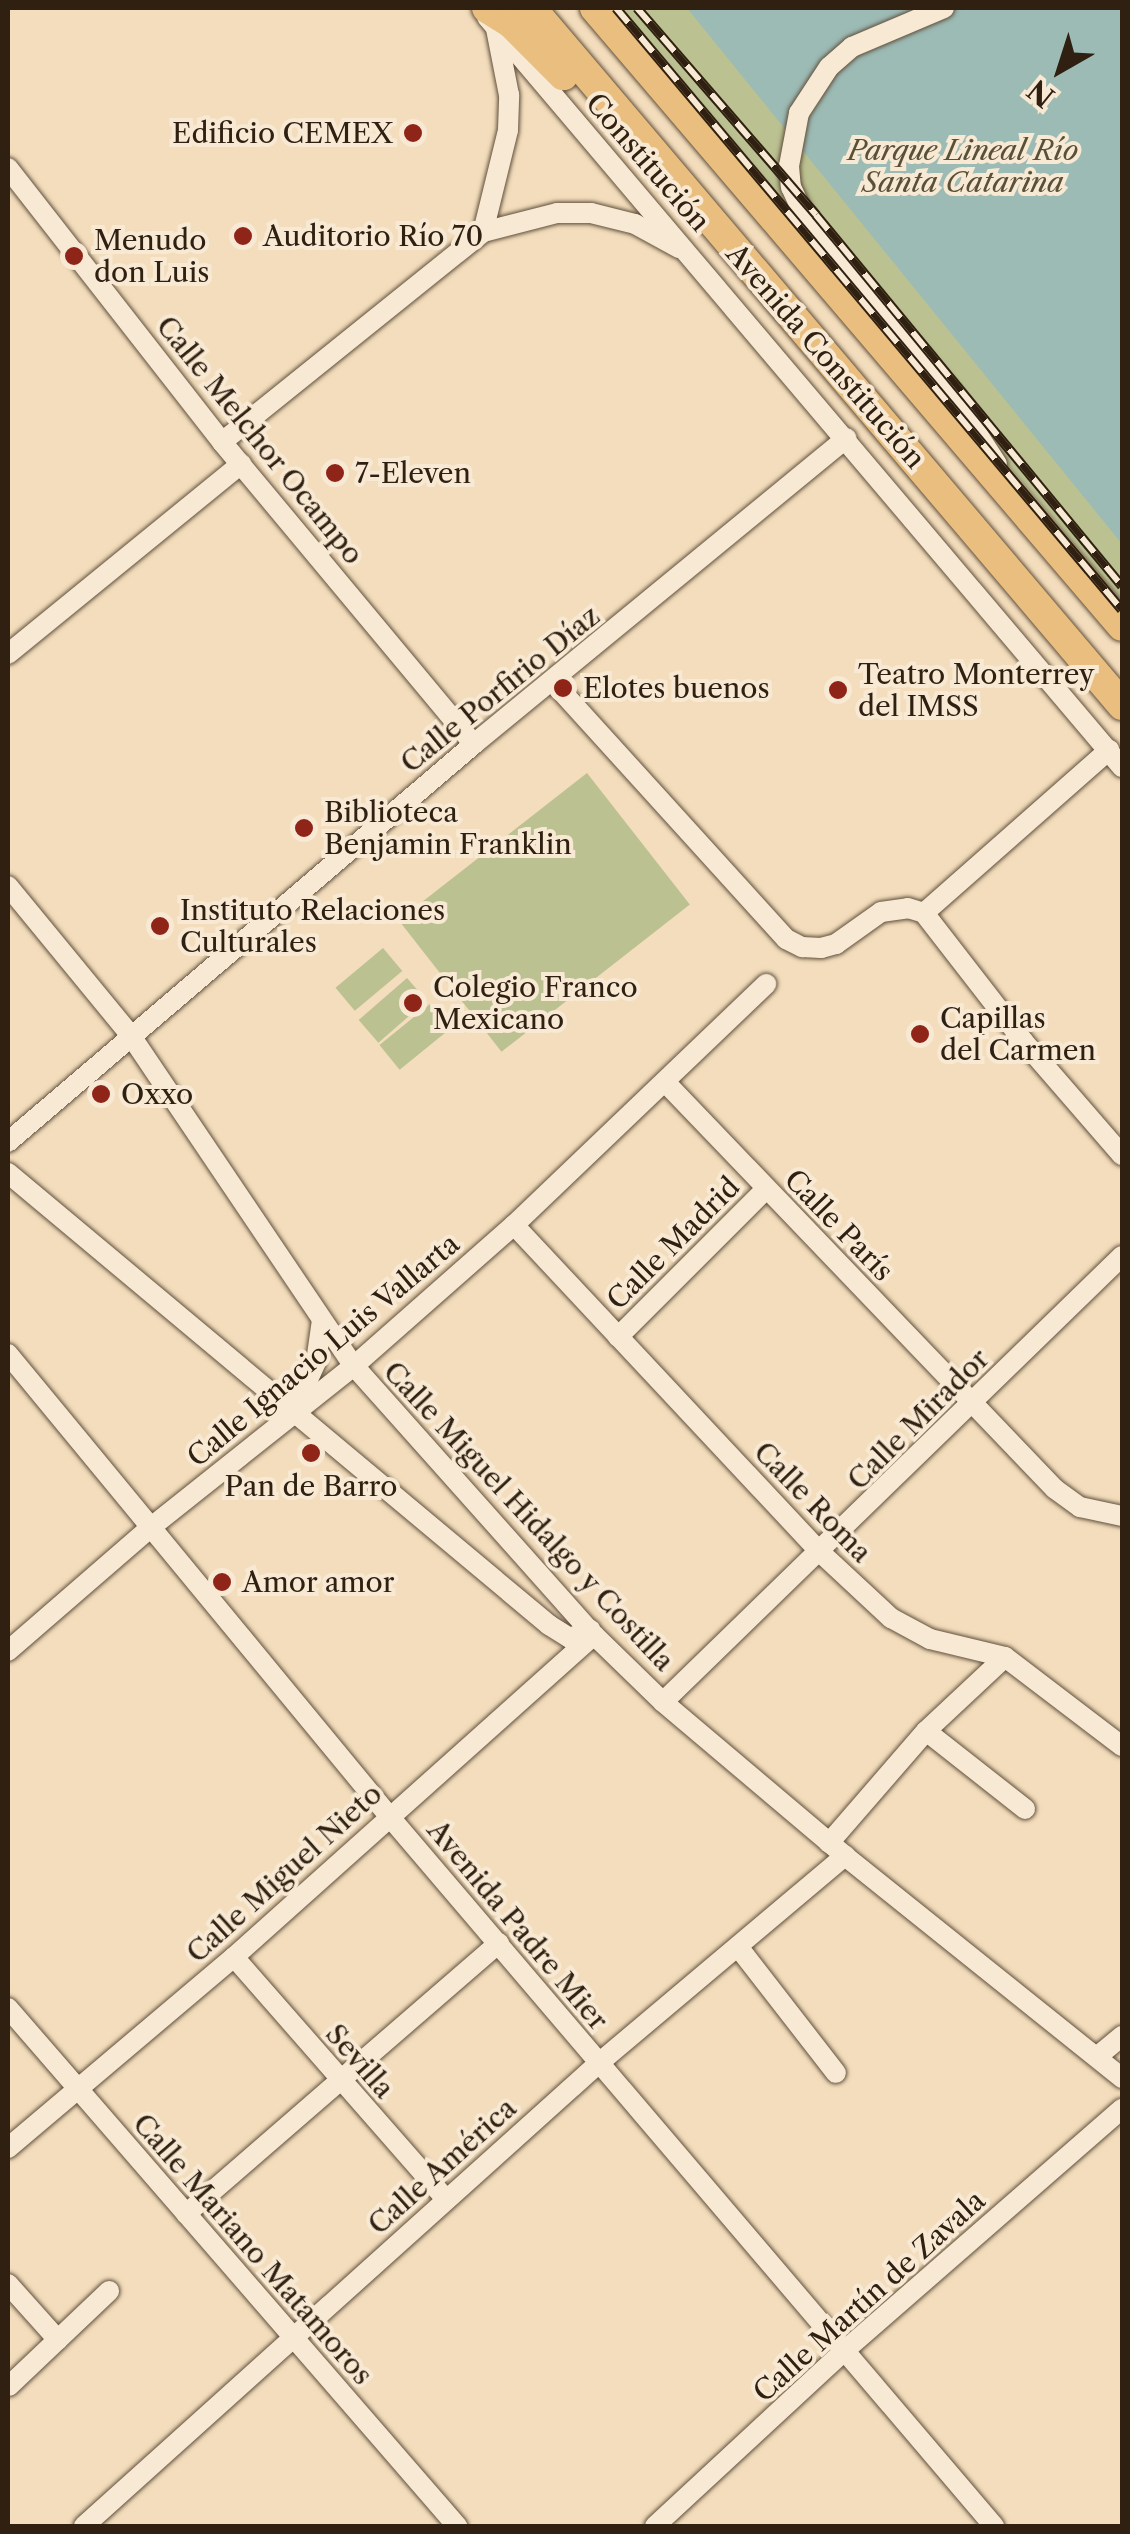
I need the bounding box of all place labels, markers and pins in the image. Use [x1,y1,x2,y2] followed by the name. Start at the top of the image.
[172,116,393,150] place label: Edificio CEMEX
[402,122,424,144] marker: Edificio CEMEX
[263,219,483,253] place label: Auditorio Río 70
[94,223,210,289] place label: Menudo don Luis
[232,225,254,247] marker: Auditorio Río 70
[63,245,85,267] marker: Menudo don Luis
[355,456,471,490] place label: 7-Eleven
[324,462,346,484] marker: 7-Eleven
[858,657,1094,723] place label: Teatro Monterrey del IMSS
[583,671,770,705] place label: Elotes buenos
[552,677,574,699] marker: Elotes buenos
[827,679,849,701] marker: Teatro Monterrey del IMSS
[324,795,572,861] place label: Biblioteca Benjamin Franklin
[293,817,315,839] marker: Biblioteca Benjamin Franklin
[180,893,445,959] place label: Instituto Relaciones Culturales
[149,915,171,937] marker: Instituto Relaciones Culturales
[433,970,638,1036] place label: Colegio Franco Mexicano
[402,992,424,1014] marker: Colegio Franco Mexicano
[940,1001,1096,1067] place label: Capillas del Carmen
[909,1023,931,1045] marker: Capillas del Carmen
[121,1077,193,1111] place label: Oxxo
[90,1083,112,1105] marker: Oxxo
[300,1442,322,1464] marker: Pan de Barro
[225,1469,397,1503] place label: Pan de Barro
[242,1565,395,1599] place label: Amor amor
[211,1571,233,1593] marker: Amor amor

